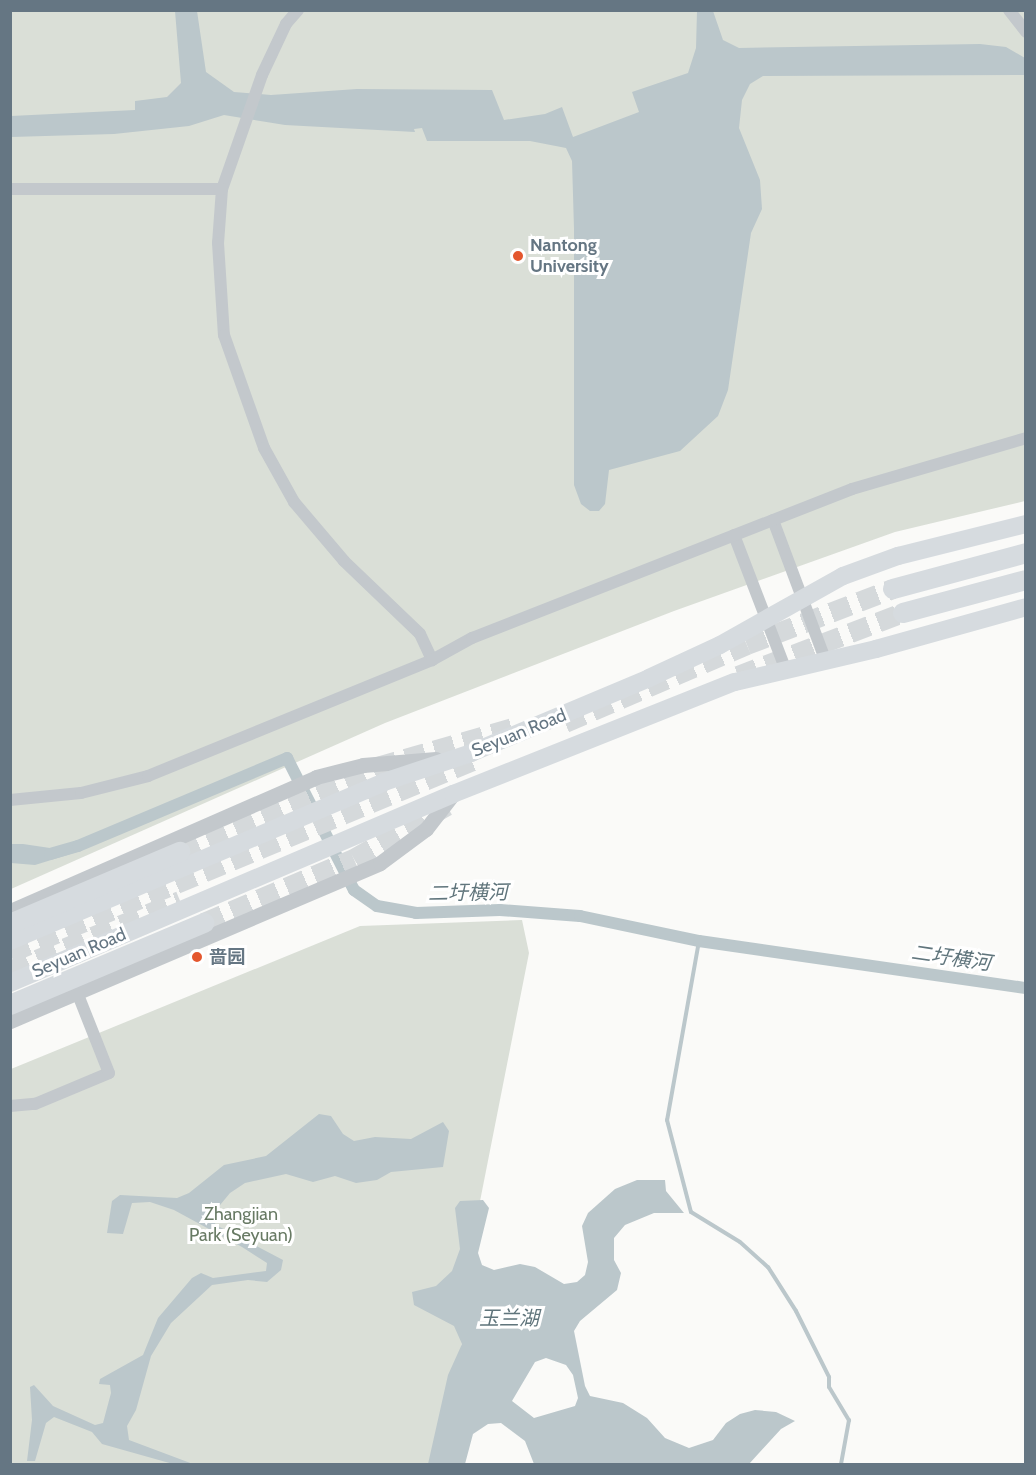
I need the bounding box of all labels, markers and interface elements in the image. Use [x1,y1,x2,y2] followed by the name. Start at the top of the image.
[530,235,609,278] place label: Nantong University
[511,249,525,263] marker: Nantong University
[469,704,569,762] street label: Seyuan Road
[428,880,508,906] water label: 二圩横河
[29,924,129,982] street label: Seyuan Road
[910,941,992,975] water label: 二圩横河
[209,946,245,968] place label: 啬园
[190,950,204,964] marker: 啬园
[189,1204,293,1246] park label: Zhangjian Park (Seyuan)
[479,1306,539,1330] water label: 玉兰湖

